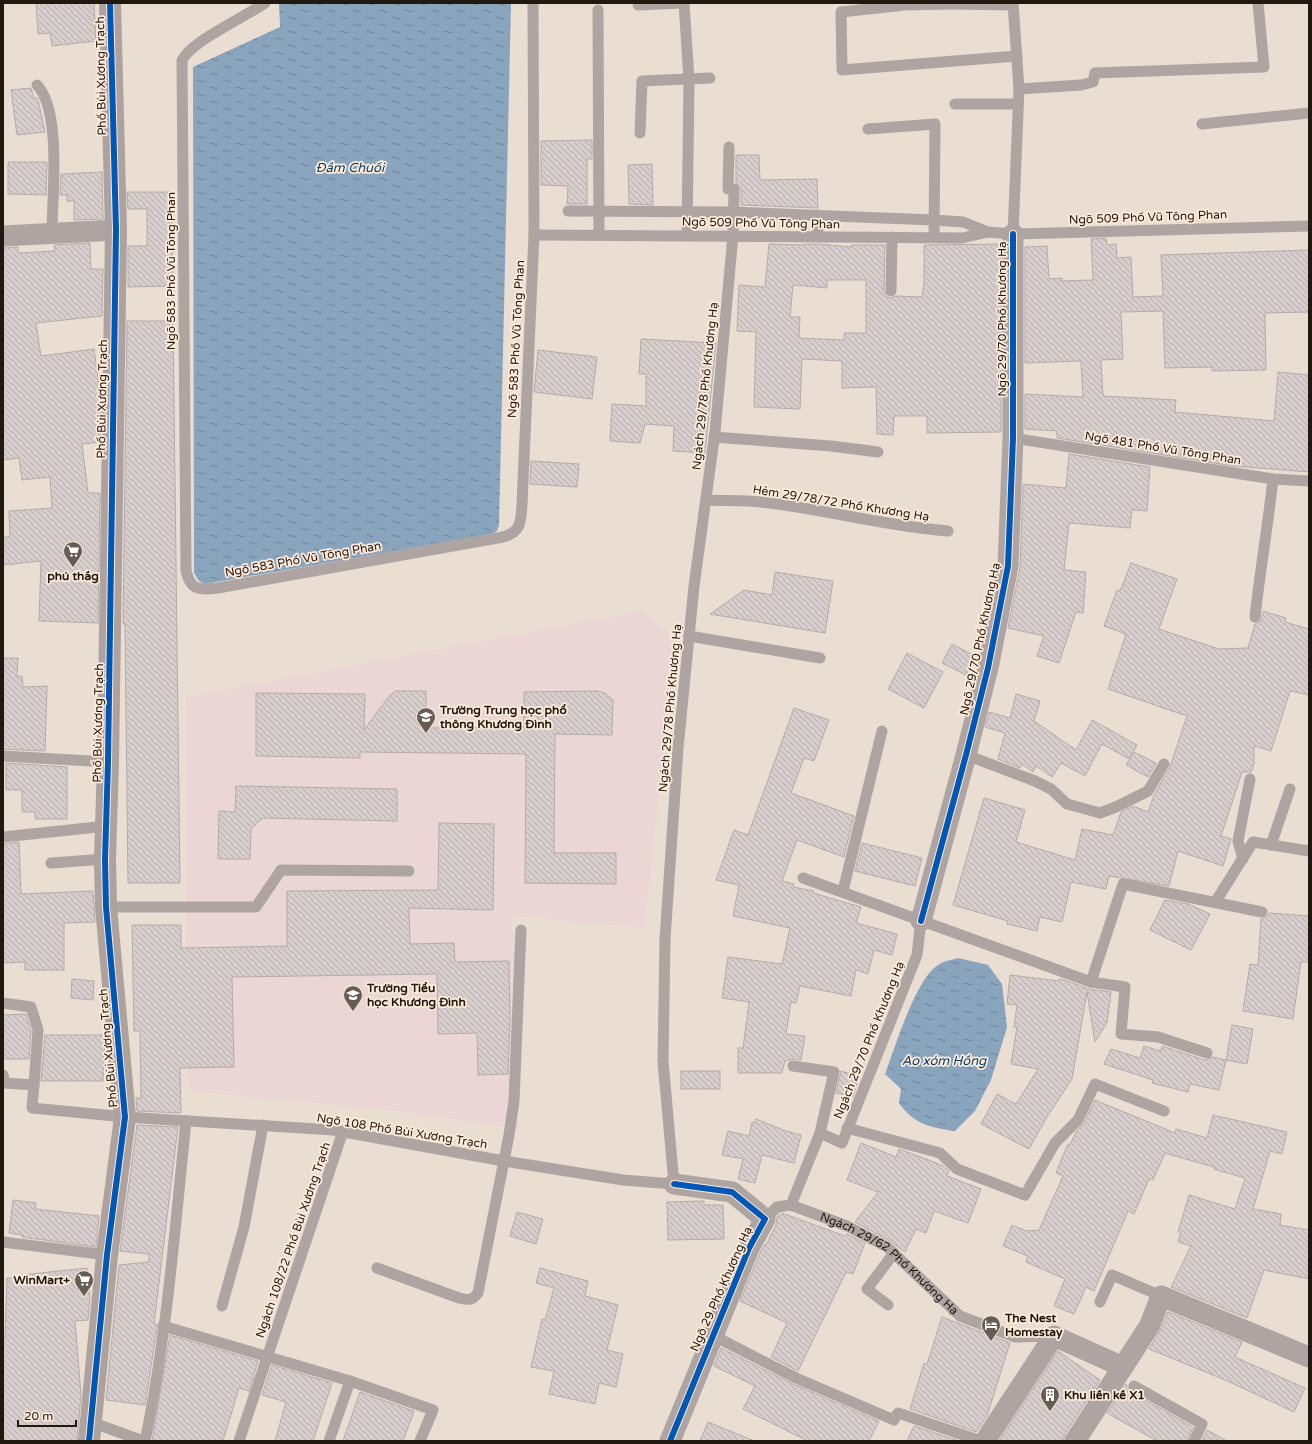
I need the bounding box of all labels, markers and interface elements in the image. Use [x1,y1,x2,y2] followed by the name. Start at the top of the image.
[93,16,109,136] street label: Phố Bùi Xương Trạch
[316,160,386,176] water label: Đầm Chuối
[164,192,178,350] street label: Ngõ 583 Phố Vũ Tông Phan
[1069,207,1227,227] street label: Ngõ 509 Phố Vũ Tông Phan
[682,215,840,231] street label: Ngõ 509 Phố Vũ Tông Phan
[995,241,1009,397] street label: Ngõ 29/70 Phố Khương Hạ
[505,260,527,418] street label: Ngõ 583 Phố Vũ Tông Phan
[689,301,721,471] street label: Ngách 29/78 Phố Khương Hạ
[94,339,110,459] street label: Phố Bùi Xương Trạch
[1084,429,1242,467] street label: Ngõ 481 Phố Vũ Tông Phan
[752,482,930,524] street label: Hẻm 29/78/72 Phố Khương Hạ
[224,538,382,580] street label: Ngõ 583 Phố Vũ Tông Phan
[62,540,84,568] supermarket icon: phú thắg
[957,561,1003,717] street label: Ngõ 29/70 Phố Khương Hạ
[47,569,99,584] place label: phú thắg
[656,623,684,793] street label: Ngách 29/78 Phố Khương Hạ
[90,663,106,783] street label: Phố Bùi Xương Trạch
[439,703,567,732] place label: Trường Trung học phổ thông Khương Đình
[415,706,437,734] school or university icon: Trường Trung học phổ thông Khương Đình
[831,959,907,1121] street label: Ngách 29/70 Phố Khương Hạ
[366,981,466,1010] place label: Trường Tiểu học Khương Đình
[342,984,364,1012] school or university icon: Trường Tiểu học Khương Đình
[96,988,120,1108] street label: Phố Bùi Xương Trạch
[902,1053,987,1069] water label: Ao xóm Hồng
[316,1111,488,1151] street label: Ngõ 108 Phố Bùi Xương Trạch
[253,1140,333,1340] street label: Ngách 108/22 Phố Bùi Xương Trạch
[818,1210,961,1318] street label: Ngách 29/62 Phố Khương Hạ
[687,1224,755,1354] street label: Ngõ 29 Phố Khương Hạ
[73,1269,95,1297] supermarket icon: WinMart+
[14,1273,70,1287] place label: WinMart+
[1004,1311,1063,1340] place label: The Nest Homestay
[980,1314,1002,1342] hotel icon: The Nest Homestay
[1039,1384,1061,1412] building icon: Khu liền kề X1
[1064,1388,1145,1402] place label: Khu liền kề X1
[18,1402,76,1428] scale bar
[24,1409,53,1423] text: 20 m

